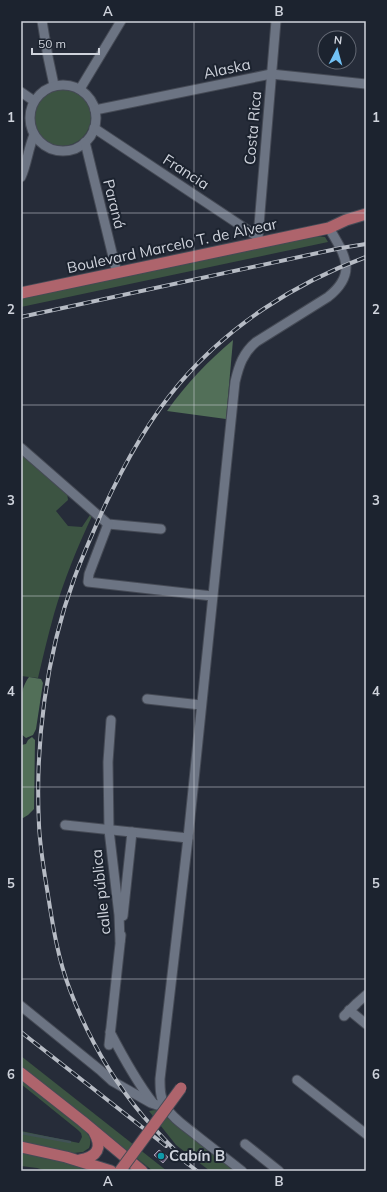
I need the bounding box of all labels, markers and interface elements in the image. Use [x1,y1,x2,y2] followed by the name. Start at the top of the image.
[103,3,113,19] text: A
[275,3,284,19] text: B
[32,30,99,56] scale bar
[317,30,357,70] north arrow
[333,33,343,47] text: N
[38,36,66,51] text: 50 m
[202,54,252,83] street label: Alaska
[240,90,265,166] street label: Costa Rica
[7,109,15,125] text: 1
[372,109,380,125] text: 1
[160,150,213,194] street label: Francia
[99,177,130,231] street label: Paraná
[65,214,279,277] street label: Boulevard Marcelo T. de Alvear
[7,301,15,317] text: 2
[372,301,380,317] text: 2
[7,492,15,508] text: 3
[372,492,380,508] text: 3
[7,683,15,699] text: 4
[372,683,380,699] text: 4
[87,848,114,936] street label: calle pública
[7,875,15,891] text: 5
[372,875,380,891] text: 5
[7,1066,15,1082] text: 6
[372,1066,380,1082] text: 6
[169,1146,225,1165] place label: Cabín B
[156,1151,166,1161] marker: Cabín B
[103,1173,113,1189] text: A
[275,1173,284,1189] text: B

